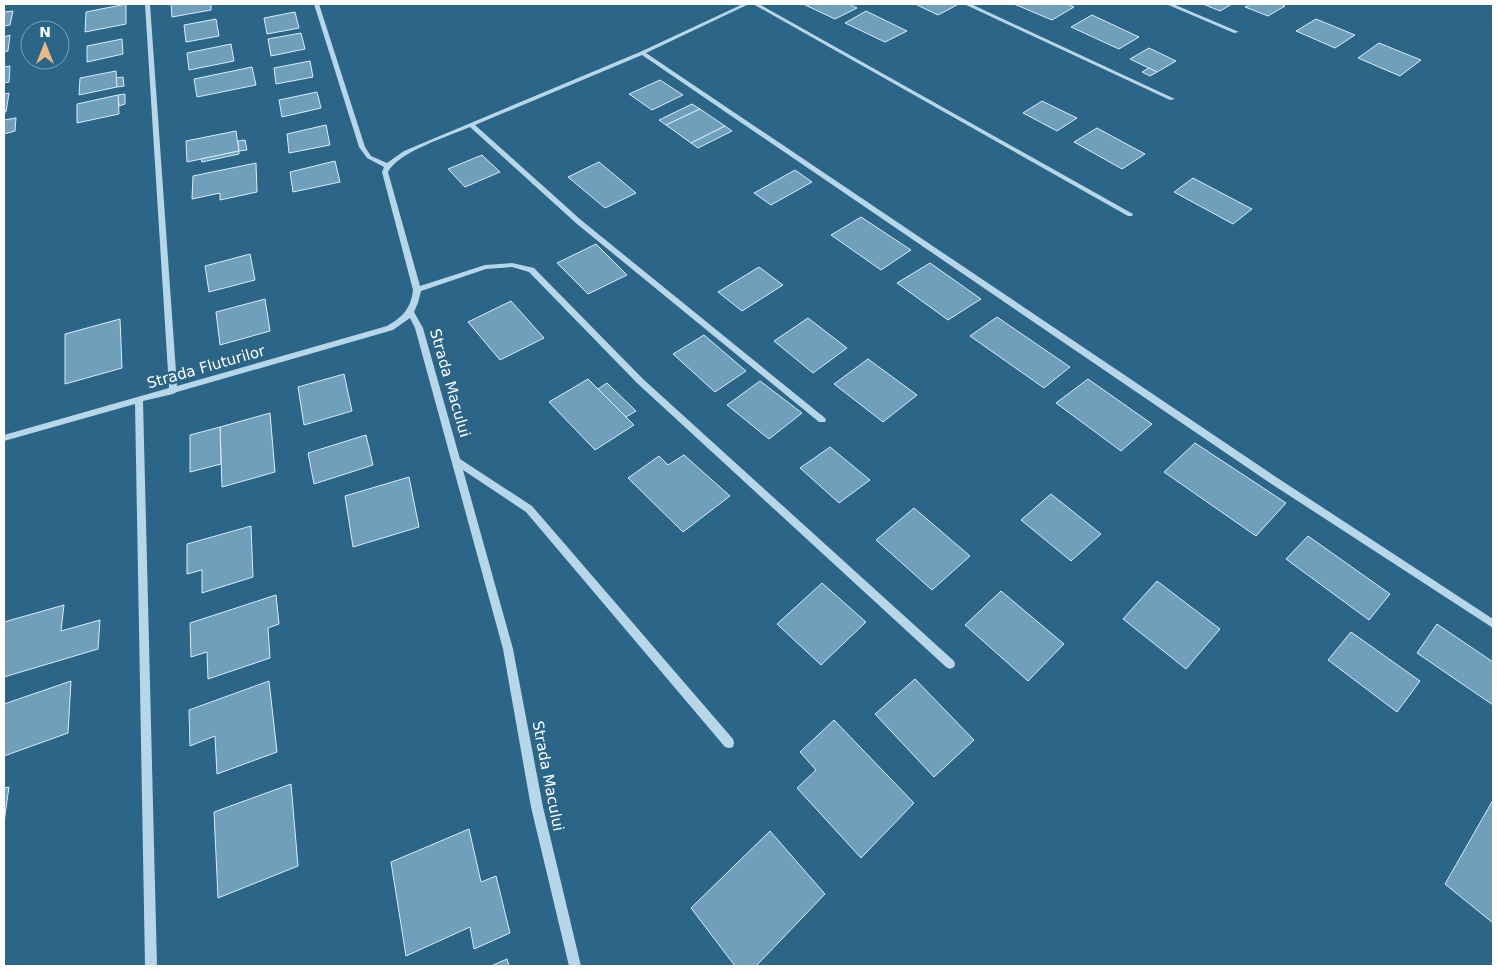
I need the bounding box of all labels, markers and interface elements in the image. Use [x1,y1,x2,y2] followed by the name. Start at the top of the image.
[20,20,70,70] north arrow
[39,24,51,40] text: N
[426,327,474,439] street label: Strada Macului
[145,341,268,392] street label: Strada Fluturilor
[528,719,568,833] street label: Strada Macului

